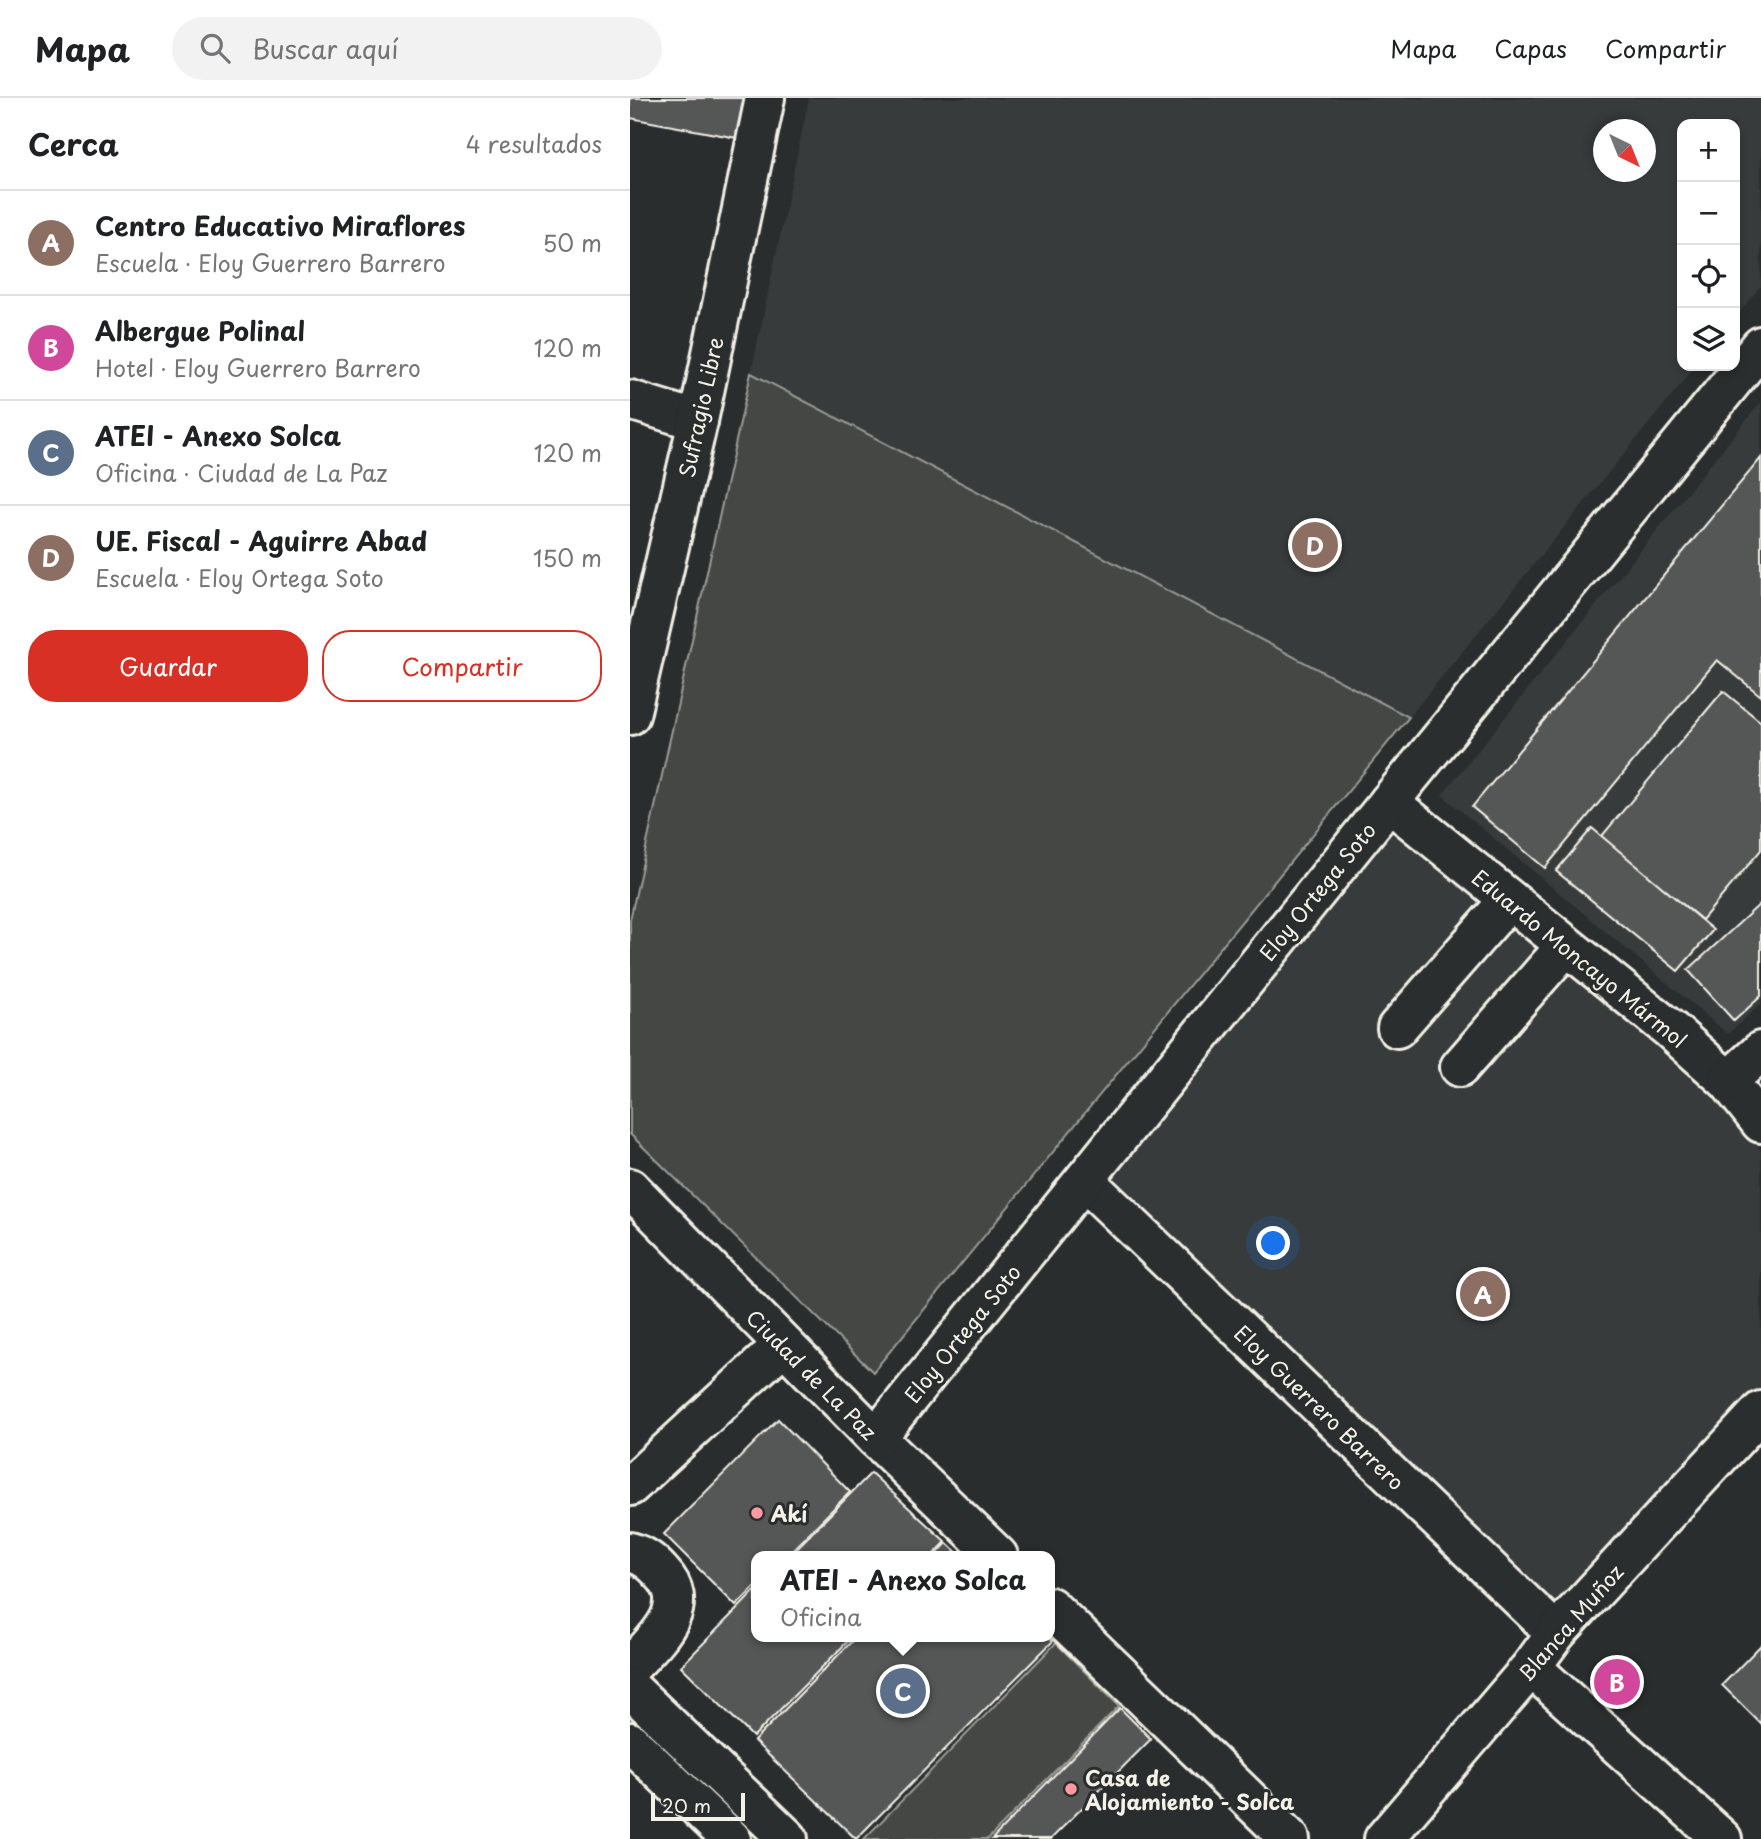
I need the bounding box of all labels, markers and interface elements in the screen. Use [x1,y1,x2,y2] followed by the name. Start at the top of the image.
[172,17,662,80] search box
[35,23,130,73] text: Mapa
[196,29,234,67] icon: search
[252,29,398,68] text: Buscar aquí
[1390,30,1456,66] text: Mapa
[1494,30,1567,66] text: Capas
[1605,30,1726,66] text: Compartir
[1593,119,1656,182] north arrow
[1677,119,1740,371] map controls
[1677,119,1740,182] button: +
[28,121,119,166] text: Cerca
[466,126,602,161] text: 4 resultados
[1677,182,1740,245] button: −
[95,206,465,245] text: Centro Educativo Miraflores
[42,225,60,260] text: A
[542,225,602,260] text: 50 m
[95,245,445,280] text: Escuela · Eloy Guerrero Barrero
[1677,245,1740,308] button: locate
[1677,308,1740,371] button: layers
[95,311,305,350] text: Albergue Polinal
[43,330,59,365] text: B
[534,330,602,365] text: 120 m
[670,334,730,480] street label: Sufragio Libre
[95,350,421,385] text: Hotel · Eloy Guerrero Barrero
[95,416,341,455] text: ATEI - Anexo Solca
[42,435,60,470] text: C
[534,435,602,470] text: 120 m
[95,455,388,490] text: Oficina · Ciudad de La Paz
[1292,519,1338,571] pin: D
[95,521,427,560] text: UE. Fiscal - Aguirre Abad
[42,540,60,575] text: D
[533,540,602,575] text: 150 m
[95,560,384,595] text: Escuela · Eloy Ortega Soto
[28,630,308,702] button: Guardar
[322,630,602,702] button: Compartir
[1251,815,1383,967] street label: Eloy Ortega Soto
[1466,861,1694,1055] street label: Eduardo Moncayo Mármol
[1256,1226,1290,1260] your location
[896,1257,1028,1409] street label: Eloy Ortega Soto
[1460,1268,1506,1320] pin: A
[739,1301,885,1447] street label: Ciudad de La Paz
[1228,1317,1412,1497] street label: Eloy Guerrero Barrero
[771,1497,808,1529] place label: Akí
[749,1505,765,1521] marker: Akí
[751,1551,1055,1642] popup
[1513,1559,1627,1685] street label: Blanca Muñoz
[780,1560,1026,1599] text: ATEI - Anexo Solca
[780,1599,861,1634] text: Oficina
[1594,1656,1640,1708] pin: B
[880,1665,926,1717] pin: C
[1085,1761,1294,1817] place label: Casa de Alojamiento - Solca
[1063,1781,1079,1797] marker: Casa de Alojamiento - Solca
[651,1790,746,1822] scale bar
[662,1791,711,1819] text: 20 m

